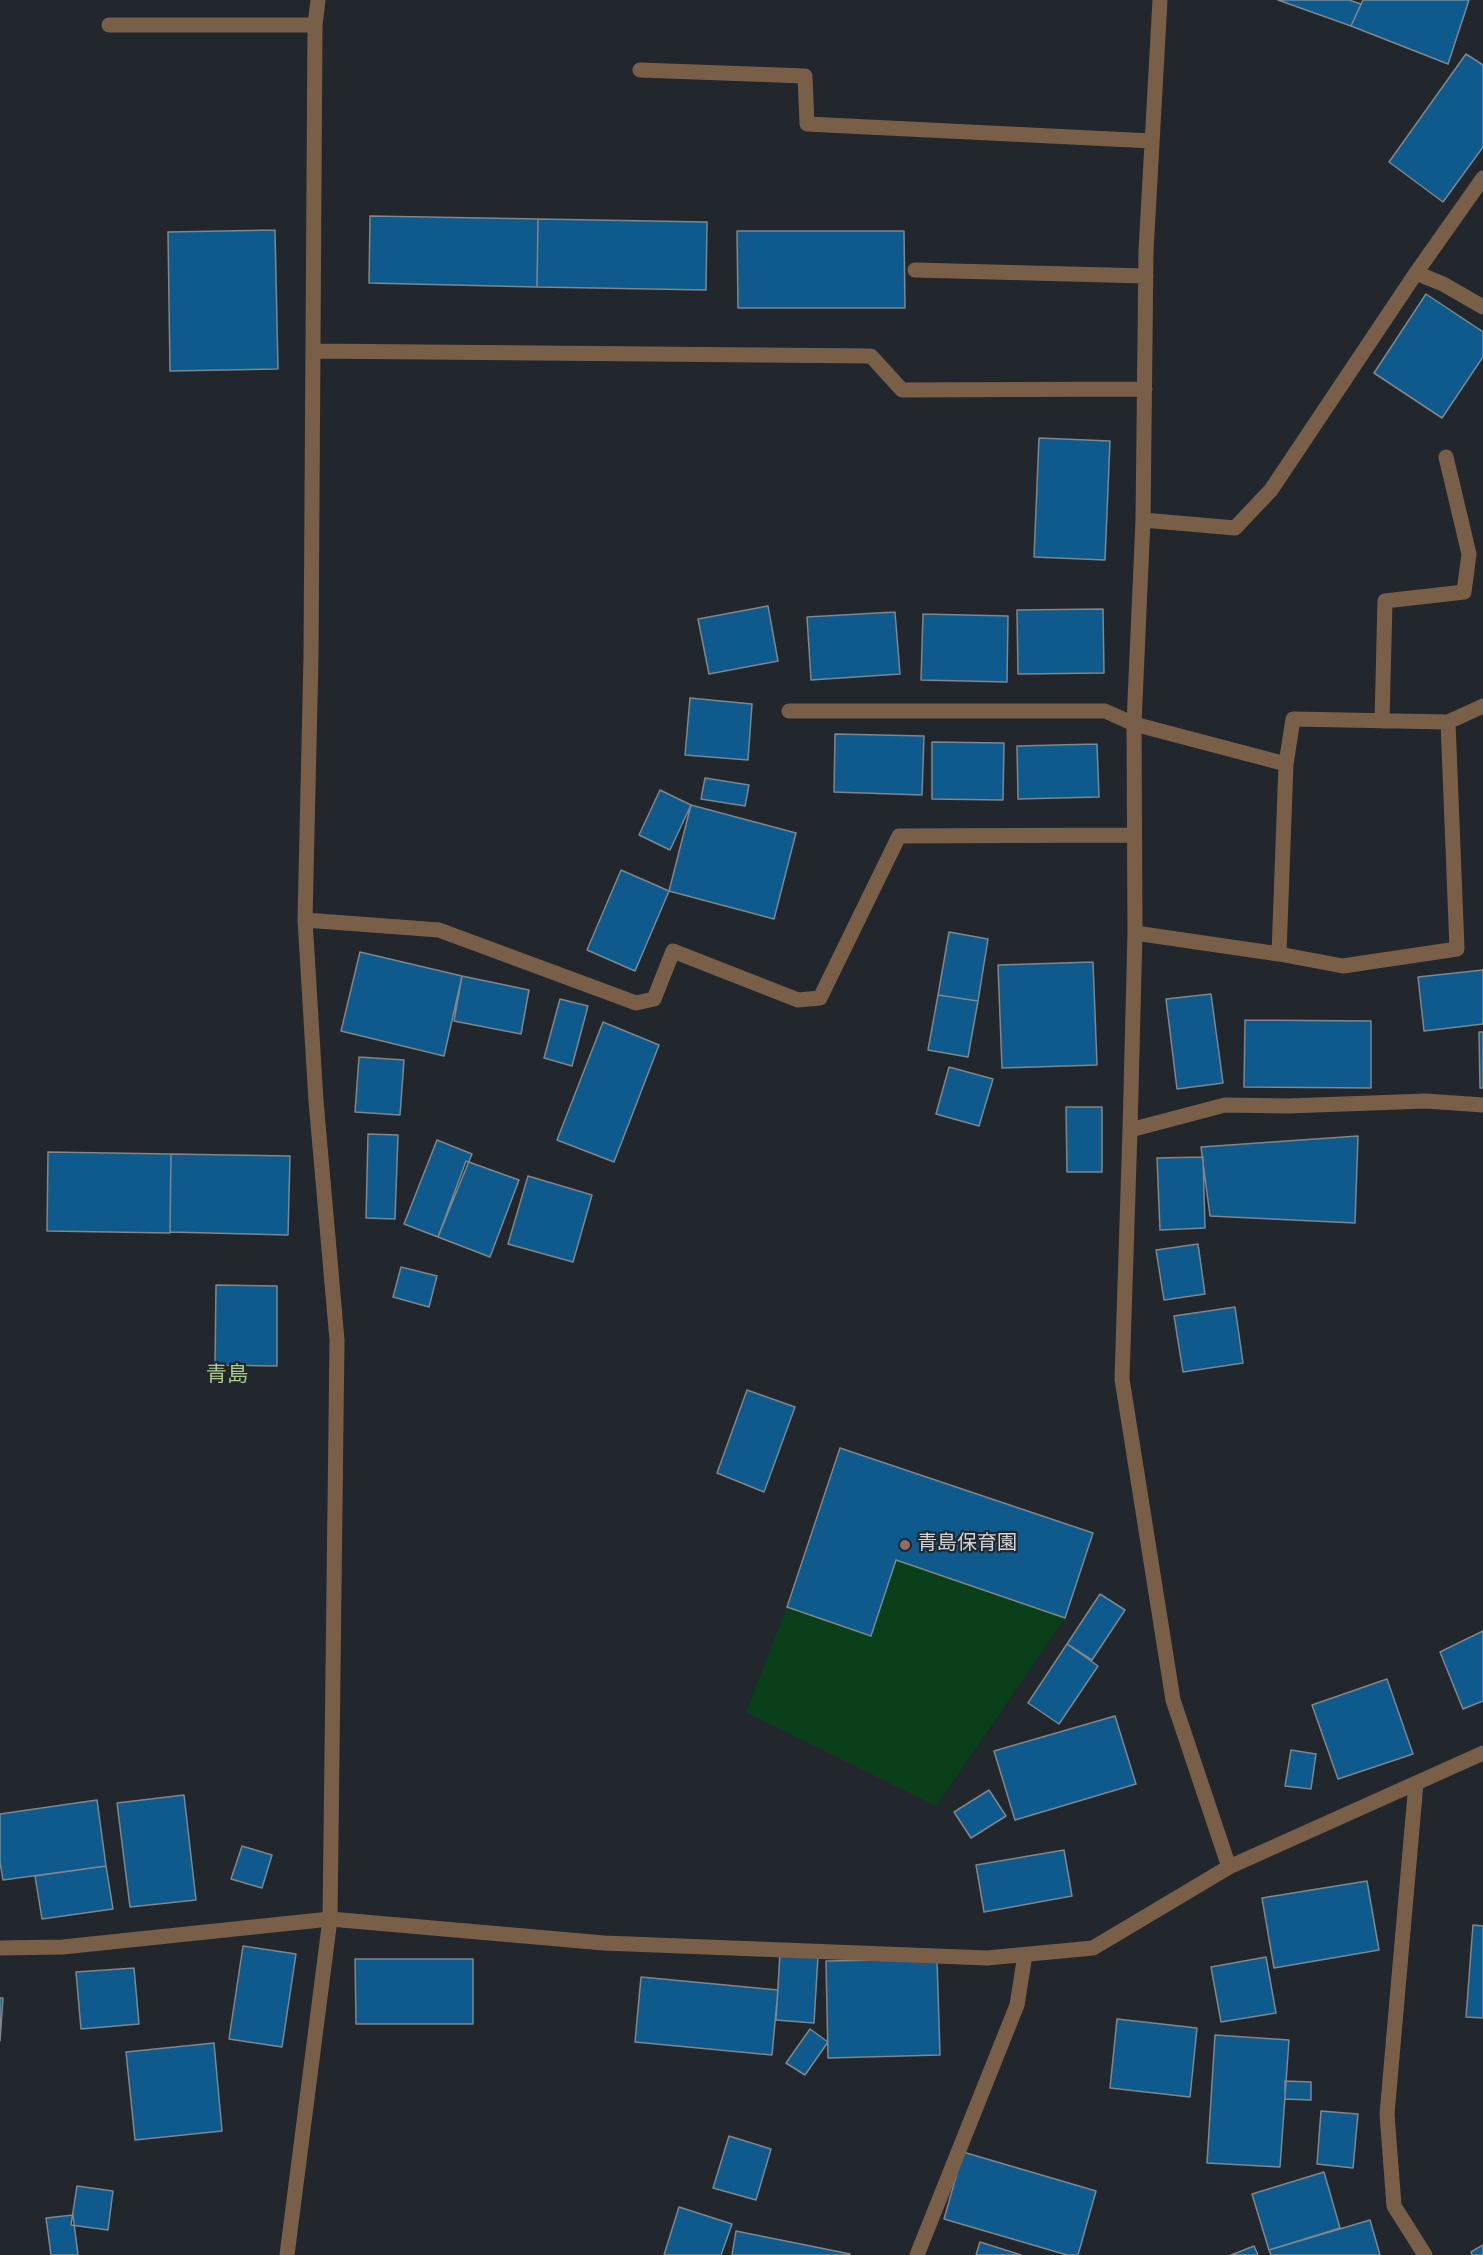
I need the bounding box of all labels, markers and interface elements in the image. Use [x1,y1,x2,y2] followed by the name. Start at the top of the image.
[206,1363,248,1389] district label: 青島
[917,1533,1017,1557] place label: 青島保育園
[898,1538,912,1552] marker: 青島保育園

